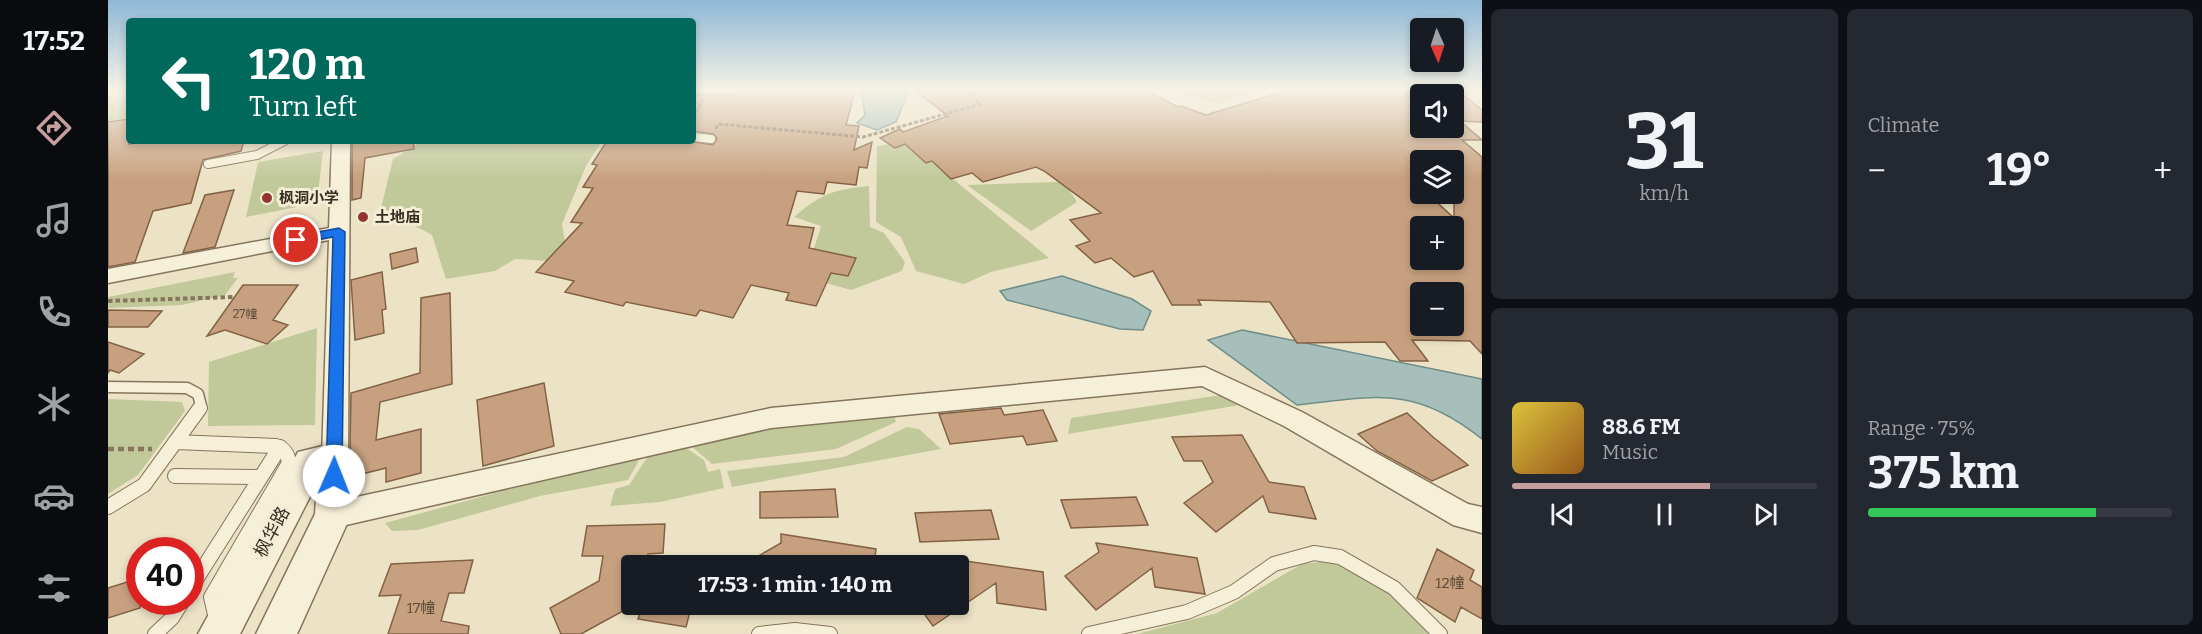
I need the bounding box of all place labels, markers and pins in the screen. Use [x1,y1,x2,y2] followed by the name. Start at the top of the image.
[279,189,339,207] place label: 枫洞小学
[260,191,274,205] marker: 枫洞小学
[375,208,420,226] place label: 土地庙
[356,210,370,224] marker: 土地庙
[270,214,321,265] pin

